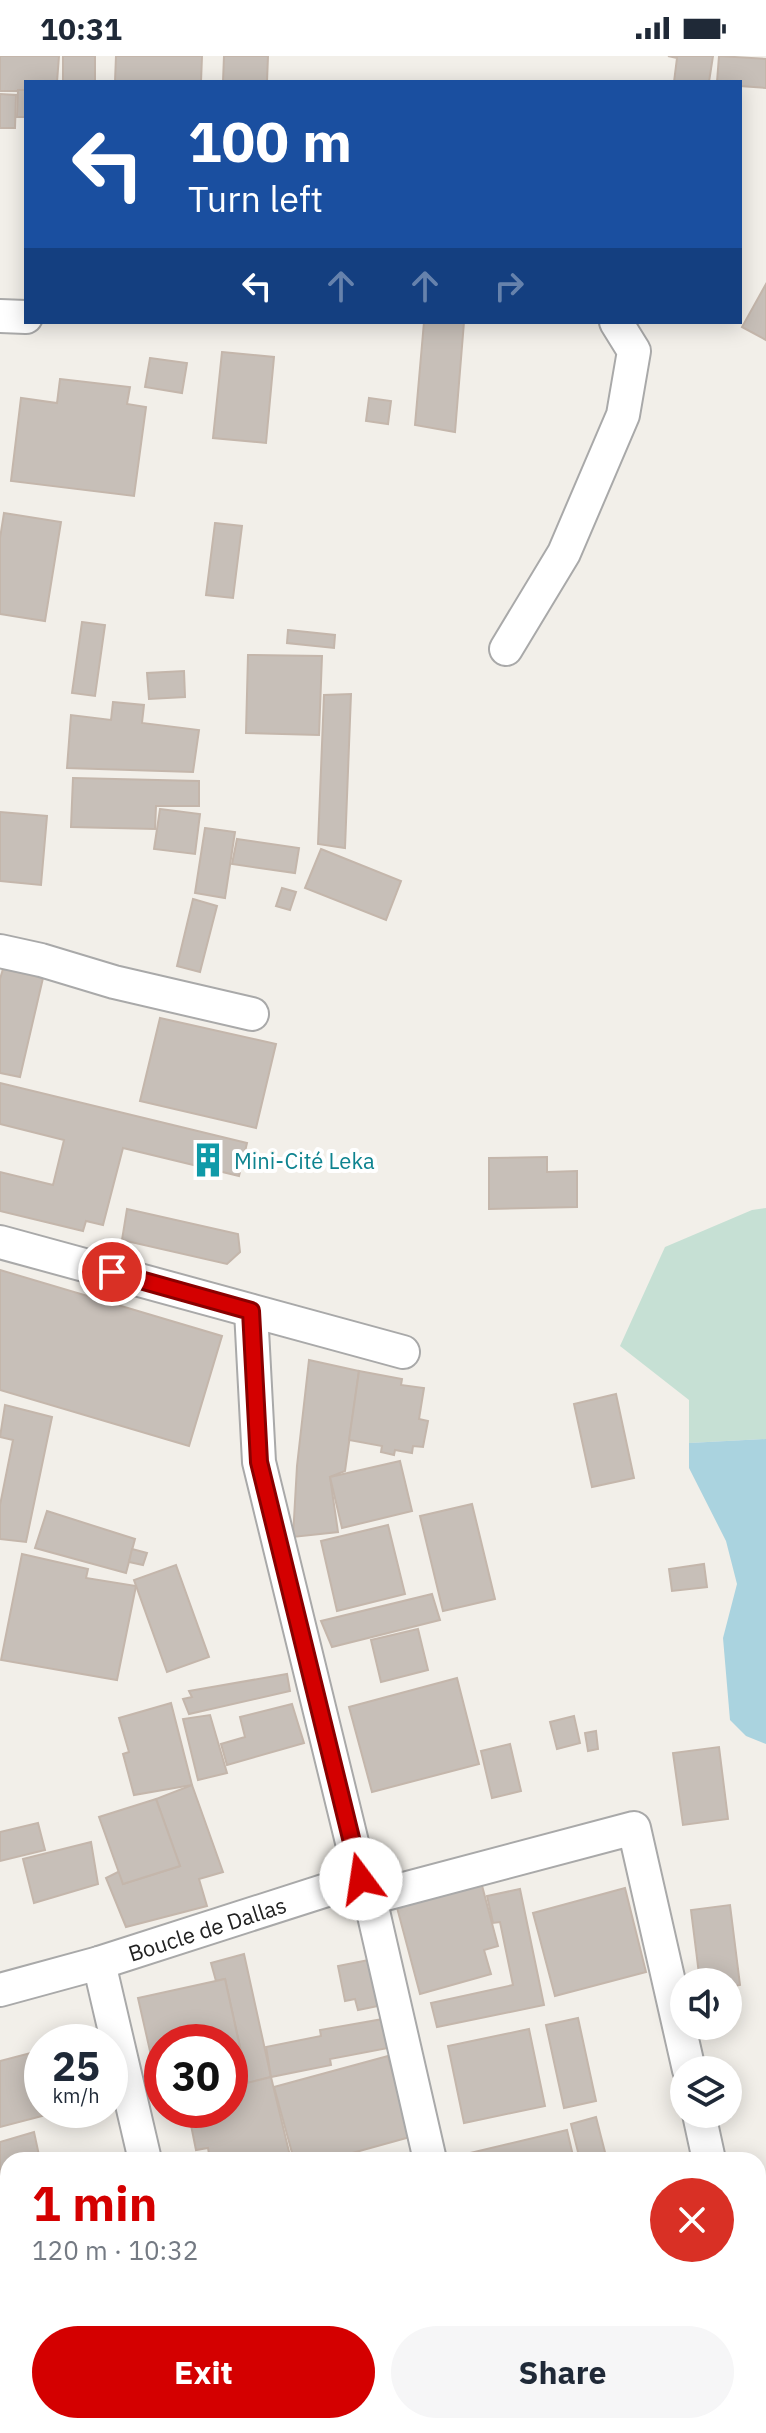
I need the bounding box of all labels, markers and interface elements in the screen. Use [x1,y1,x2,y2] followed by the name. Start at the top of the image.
[40,9,122,48] text: 10:31
[188,105,352,177] text: 100 m
[56,112,160,216] icon: left
[188,175,323,222] text: Turn left
[235,264,279,308] icon: left
[319,264,363,308] icon: ahead
[403,264,447,308] icon: ahead
[487,264,531,308] icon: right
[189,1141,227,1179] building icon: Mini-Cité Leka
[234,1146,375,1175] place label: Mini-Cité Leka
[78,1238,146,1306] pin
[90,1250,134,1294] icon: arrive
[319,1837,403,1921] position arrow
[124,1889,290,1967] street label: Boucle de Dallas
[670,1968,742,2128] map controls
[670,1968,742,2040] button: sound
[144,2024,248,2128] speed limit sign: 30
[52,2040,100,2092] text: 25
[670,2056,742,2128] button: layers
[52,2082,100,2109] text: km/h
[32,2172,157,2234] text: 1 min
[650,2178,734,2262] button: close
[32,2233,198,2267] text: 120 m · 10:32
[32,2326,375,2418] button: Exit
[391,2326,734,2418] button: Share

